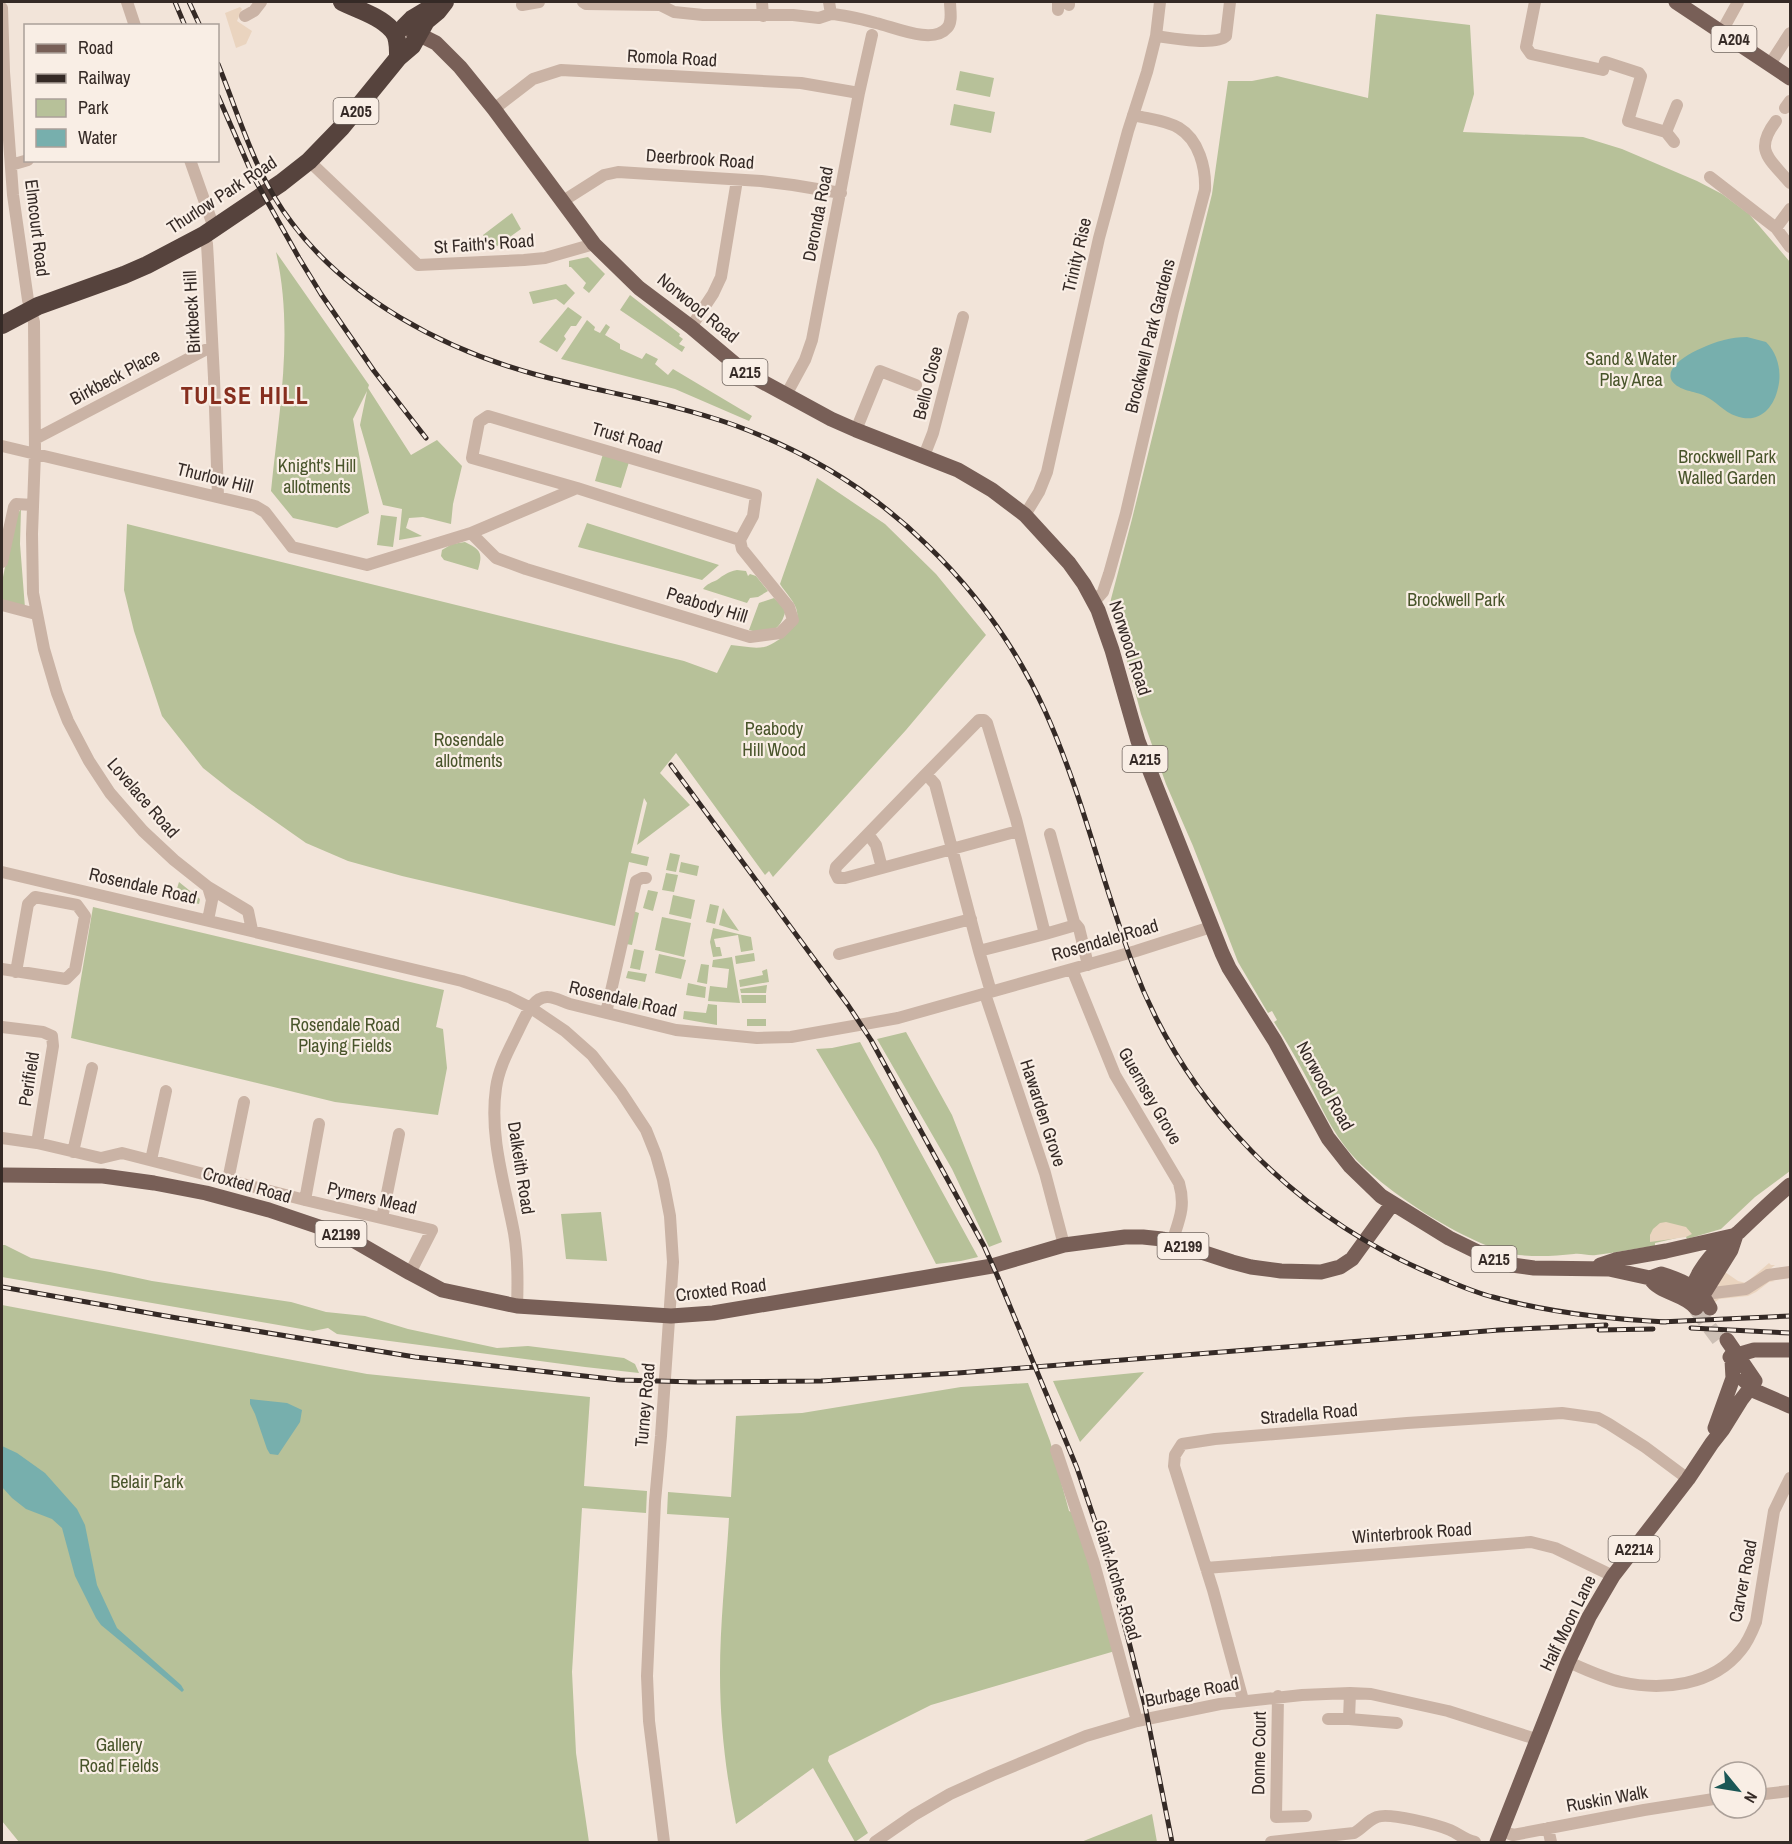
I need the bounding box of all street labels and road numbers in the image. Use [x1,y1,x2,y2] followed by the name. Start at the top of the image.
[1712,26,1756,52] road number: A204
[626,43,718,72] street label: Romola Road
[334,98,378,124] road number: A205
[645,142,755,175] street label: Deerbrook Road
[162,150,282,239] street label: Thurlow Park Road
[796,164,839,263] street label: Deronda Road
[19,178,56,278] street label: Elmcourt Road
[1056,215,1097,295] street label: Trinity Rise
[433,228,535,259] street label: St Faith's Road
[1118,256,1181,416] street label: Brockwell Park Gardens
[652,267,744,348] street label: Norwood Road
[177,270,206,354] street label: Birkbeck Hill
[65,342,164,411] street label: Birkbeck Place
[906,344,949,422] street label: Bello Close
[722,359,768,385] road number: A215
[589,416,665,460] street label: Trust Road
[174,456,256,499] street label: Thurlow Hill
[663,580,751,629] street label: Peabody Hill
[1103,597,1158,699] street label: Norwood Road
[1122,746,1168,772] road number: A215
[102,752,185,843] street label: Lovelace Road
[87,861,199,910] street label: Rosendale Road
[1049,912,1161,967] street label: Rosendale Road
[567,974,679,1023] street label: Rosendale Road
[1291,1037,1360,1135] street label: Norwood Road
[1113,1043,1188,1149] street label: Guernsey Grove
[12,1050,45,1108] street label: Perifield
[1014,1056,1073,1170] street label: Hawarden Grove
[502,1120,541,1216] street label: Dalkeith Road
[200,1160,294,1209] street label: Croxted Road
[325,1175,419,1220] street label: Pymers Mead
[316,1221,366,1247] road number: A2199
[1158,1233,1208,1259] road number: A2199
[1472,1246,1516,1272] road number: A215
[674,1272,768,1307] street label: Croxted Road
[628,1362,661,1448] street label: Turney Road
[1259,1397,1359,1430] street label: Stradella Road
[1351,1516,1473,1549] street label: Winterbrook Road
[1087,1517,1148,1643] street label: Giant Arches Road
[1608,1536,1660,1562] road number: A2214
[1722,1537,1763,1624] street label: Carver Road
[1533,1570,1602,1675] street label: Half Moon Lane
[1143,1670,1241,1713] street label: Burbage Road
[1245,1711,1272,1795] street label: Donne Court
[1564,1779,1650,1818] street label: Ruskin Walk

